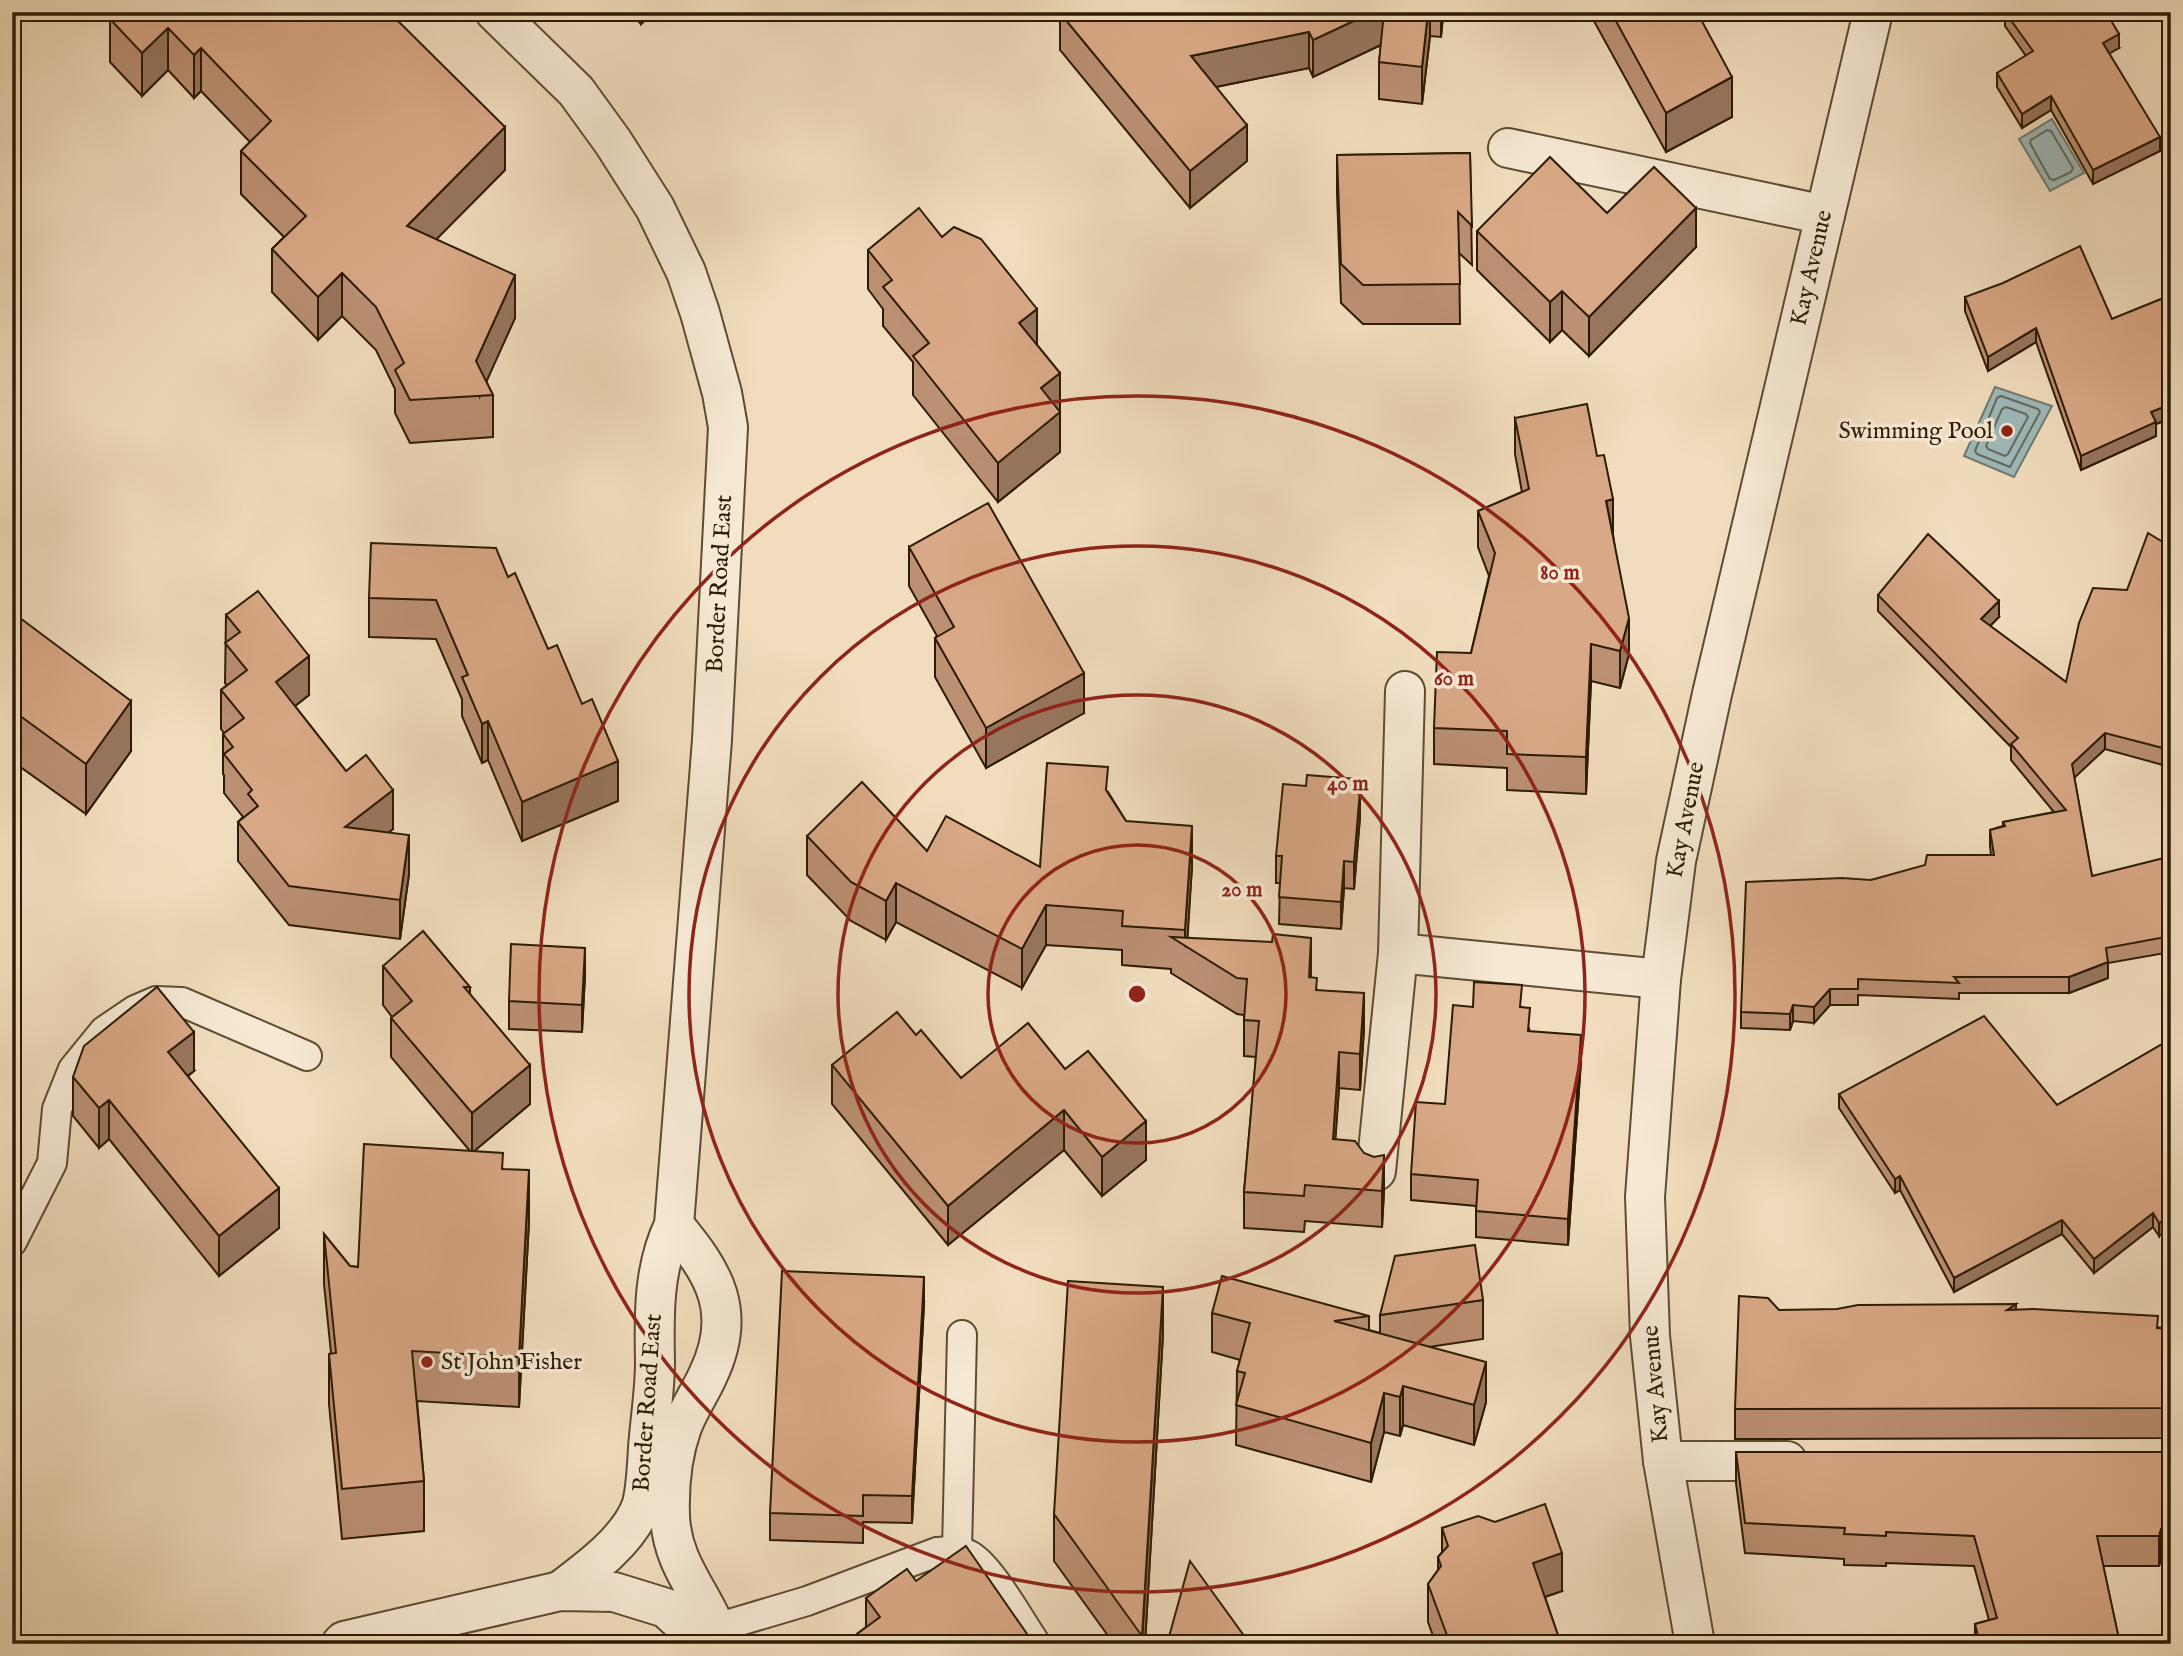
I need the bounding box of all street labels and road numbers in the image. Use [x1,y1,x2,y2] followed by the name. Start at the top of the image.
[1784,207,1840,329] street label: Kay Avenue
[700,494,740,674] street label: Border Road East
[1660,759,1712,881] street label: Kay Avenue
[626,1313,670,1493] street label: Border Road East
[1635,1324,1677,1444] street label: Kay Avenue

